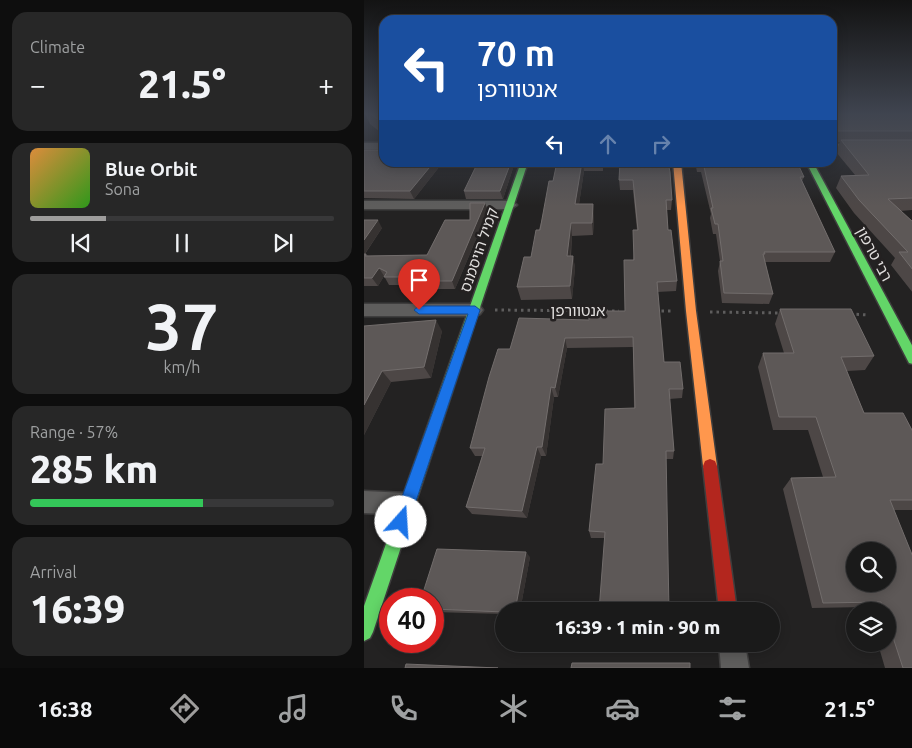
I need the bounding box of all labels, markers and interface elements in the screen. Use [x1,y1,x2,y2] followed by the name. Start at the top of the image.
[477,33,555,73] text: 70 m
[394,35,459,100] icon: left
[30,38,85,56] text: Climate
[138,63,226,105] text: 21.5°
[30,69,46,100] text: −
[318,69,334,100] text: +
[477,76,558,101] text: אנטוורפן
[541,130,569,158] icon: left
[594,130,622,158] icon: ahead
[647,130,675,158] icon: right
[105,158,198,180] text: Blue Orbit
[105,180,140,198] text: Sona
[456,205,501,294] street label: קמיל הויסמנס
[853,224,896,284] street label: רבי טרפון
[67,229,95,257] icon: previous
[168,229,196,257] icon: pause
[269,229,297,257] icon: next
[398,259,440,310] pin
[405,266,433,294] icon: arrive
[145,289,219,362] text: 37
[551,302,605,319] street label: אנטוורפן
[164,358,200,376] text: km/h
[30,423,118,441] text: Range · 57%
[30,448,158,490] text: 285 km
[374,495,426,547] position arrow
[846,542,896,652] map controls
[846,542,896,592] button: search
[30,563,77,581] text: Arrival
[30,588,125,630] text: 16:39
[379,588,444,653] speed limit sign: 40
[846,602,896,652] button: layers
[555,616,720,638] text: 16:39 · 1 min · 90 m
[167,691,202,726] icon: directions
[276,691,311,726] icon: music
[386,691,421,726] icon: phone
[496,691,531,726] icon: climate
[605,691,640,726] icon: car
[715,691,750,726] icon: filters
[37,696,92,721] text: 16:38
[824,696,875,721] text: 21.5°

